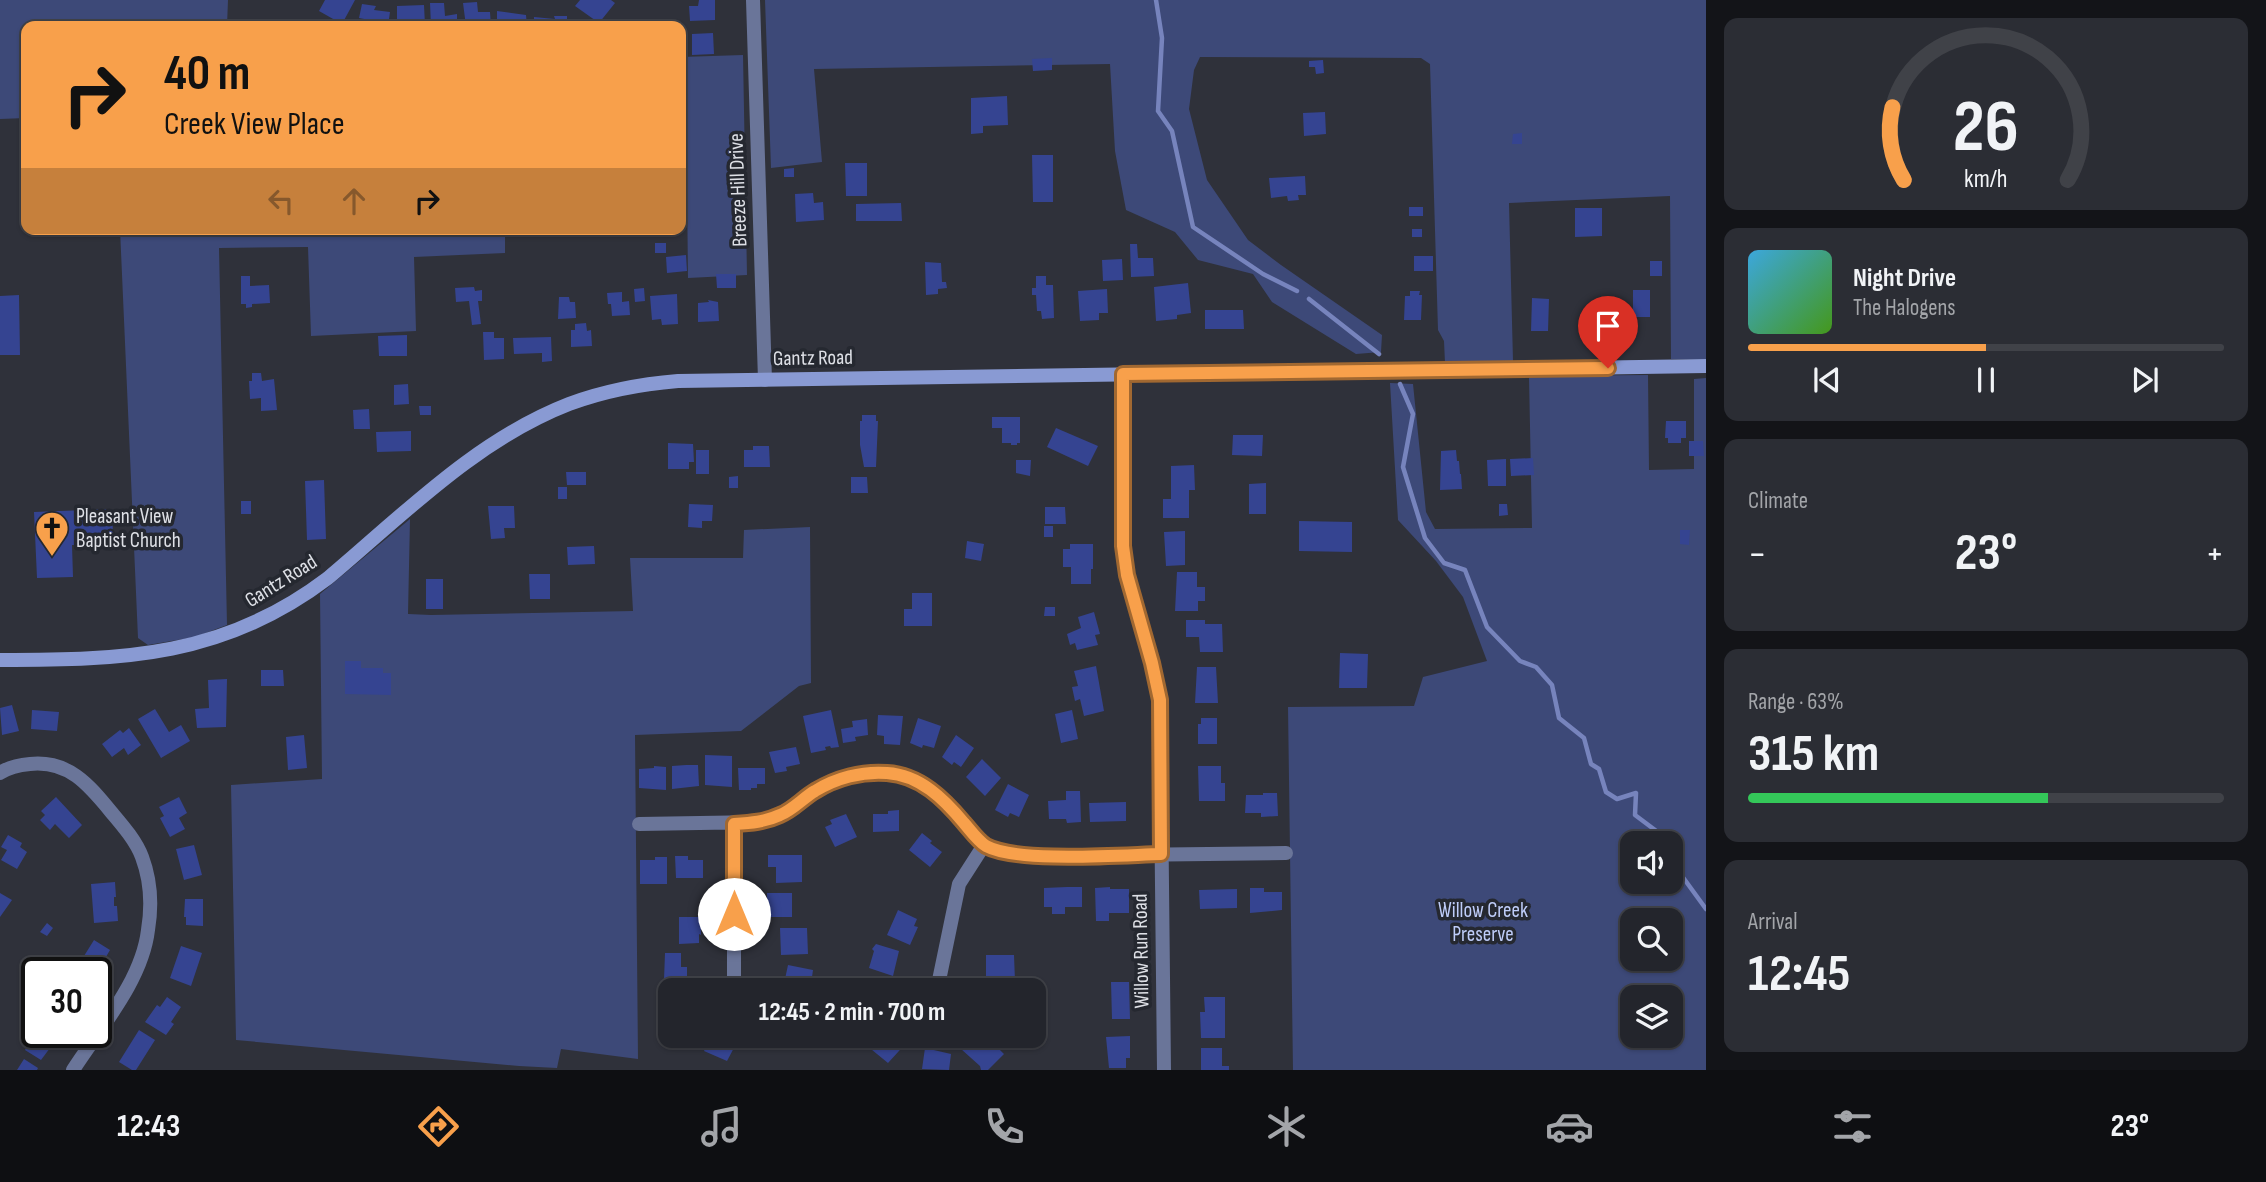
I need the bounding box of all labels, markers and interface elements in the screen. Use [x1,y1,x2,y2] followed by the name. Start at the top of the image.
[164,45,250,104] text: 40 m
[49,49,140,140] icon: right
[1953,85,2019,173] text: 26
[164,105,345,144] text: Creek View Place
[724,133,752,247] street label: Breeze Hill Drive
[1964,164,2008,195] text: km/h
[262,182,300,220] icon: left
[335,182,373,220] icon: ahead
[408,182,446,220] icon: right
[1853,263,1956,294] text: Night Drive
[1853,294,1956,322] text: The Halogens
[1578,296,1638,368] pin
[1589,307,1627,345] icon: arrive
[773,345,853,371] street label: Gantz Road
[1808,361,1846,399] icon: previous
[1967,361,2005,399] icon: pause
[2126,361,2164,399] icon: next
[1748,487,1808,515] text: Climate
[76,504,181,553] place label: Pleasant View Baptist Church
[33,509,71,558] church icon: Pleasant View Baptist Church
[1955,522,2017,585] text: 23°
[1748,532,1767,577] text: −
[2205,532,2224,577] text: +
[240,549,322,613] street label: Gantz Road
[1748,688,1844,716] text: Range · 63%
[1748,723,1879,786] text: 315 km
[1620,831,1683,1048] map controls
[1620,831,1683,894] button: sound
[697,877,771,951] position arrow
[1127,893,1155,1009] street label: Willow Run Road
[1438,898,1528,947] park label: Willow Creek Preserve
[1620,908,1683,971] button: search
[1748,908,1797,936] text: Arrival
[1748,943,1850,1006] text: 12:45
[21,957,112,1048] speed limit sign: 30
[1620,985,1683,1048] button: layers
[759,997,945,1028] text: 12:45 · 2 min · 700 m
[414,1102,463,1151] icon: directions
[697,1102,746,1151] icon: music
[980,1102,1029,1151] icon: phone
[1262,1102,1311,1151] icon: climate
[1545,1102,1594,1151] icon: car
[1828,1102,1877,1151] icon: filters
[117,1107,180,1146] text: 12:43
[2111,1107,2149,1146] text: 23°

